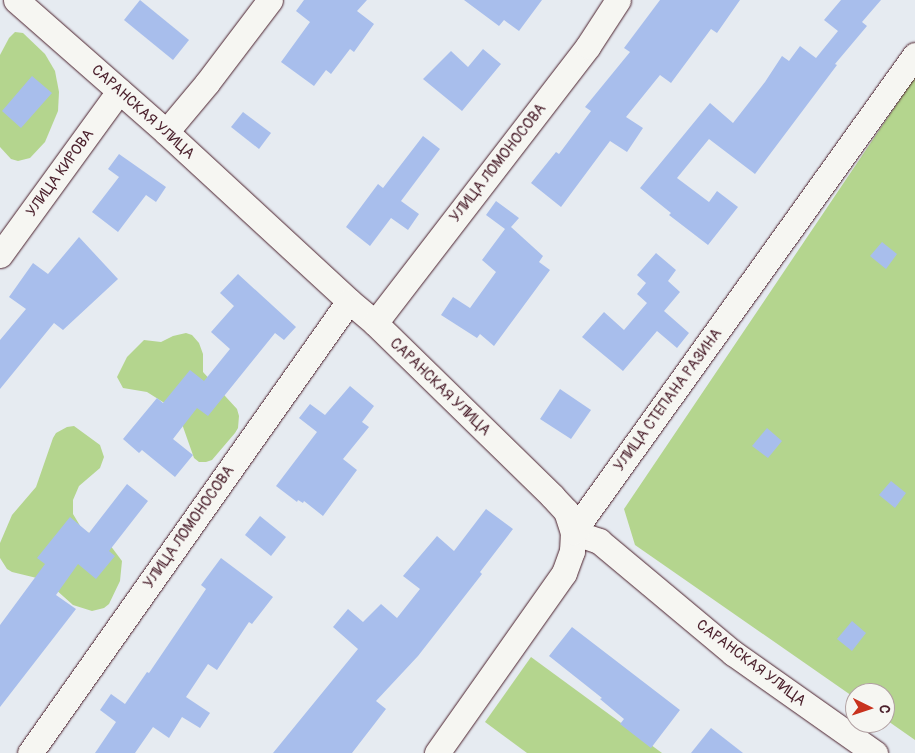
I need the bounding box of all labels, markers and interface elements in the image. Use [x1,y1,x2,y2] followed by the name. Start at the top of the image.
[88,61,198,163] street label: САРАНСКАЯ УЛИЦА
[446,100,550,226] street label: УЛИЦА ЛОМОНОСОВА
[22,126,98,220] street label: УЛИЦА КИРОВА
[610,325,726,475] street label: УЛИЦА СТЕПАНА РАЗИНА
[386,334,494,440] street label: САРАНСКАЯ УЛИЦА
[140,462,238,592] street label: УЛИЦА ЛОМОНОСОВА
[693,616,809,710] street label: САРАНСКАЯ УЛИЦА
[845,683,895,733] north arrow
[876,704,893,714] text: С

